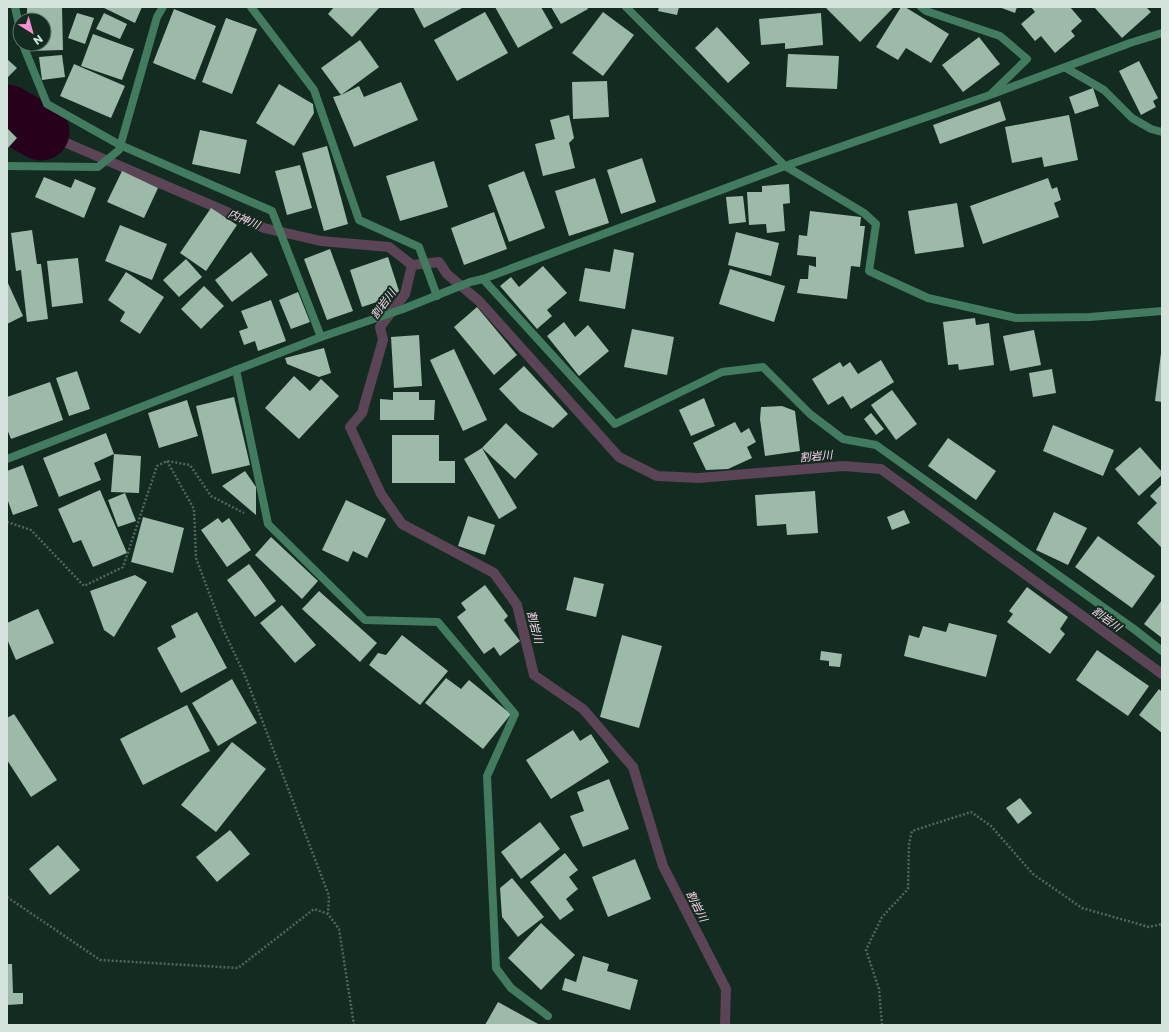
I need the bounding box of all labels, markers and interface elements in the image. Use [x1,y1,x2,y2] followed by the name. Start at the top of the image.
[12,12,52,52] north arrow
[30,31,46,49] text: N
[226,205,263,233] water label: 内神川
[367,285,400,322] water label: 割岩川
[799,447,834,465] water label: 割岩川
[1089,603,1126,636] water label: 割岩川
[523,609,547,646] water label: 割岩川
[682,888,712,925] water label: 割岩川

